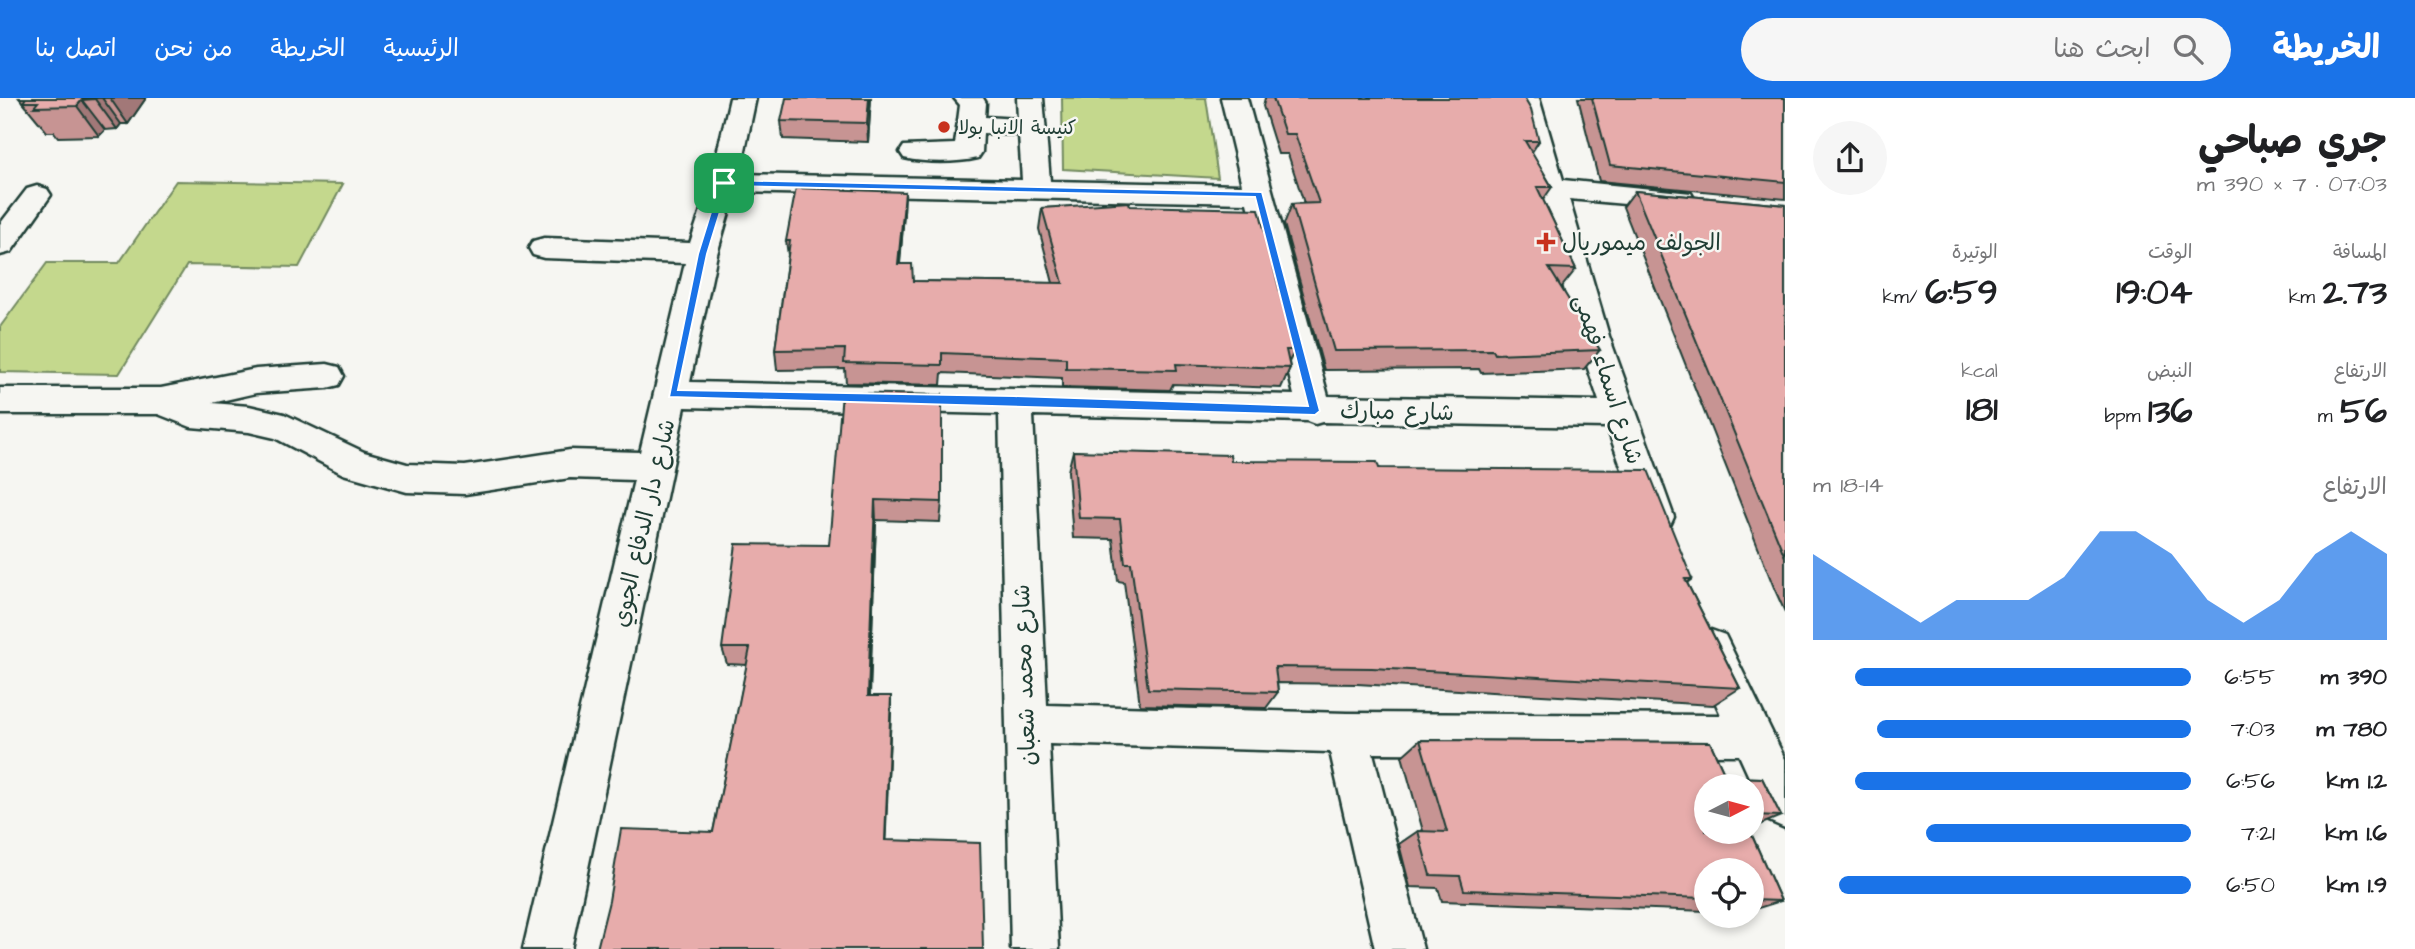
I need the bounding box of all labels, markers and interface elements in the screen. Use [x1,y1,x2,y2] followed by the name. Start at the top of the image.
[1741,18,2231,81] search box
[2273,25,2380,71] text: الخريطة
[2169,30,2207,68] icon: search
[2053,31,2151,67] text: ابحث هنا
[35,32,116,66] text: اتصل بنا
[154,32,233,66] text: من نحن
[271,32,345,66] text: الخريطة
[383,32,459,66] text: الرئيسية
[958,115,1076,142] place label: كنيسة الانبا بولا
[2198,116,2387,168] text: جري صباحي
[936,119,952,135] marker: كنيسة الانبا بولا
[1813,121,1887,195] button: share
[694,153,754,213] pin
[705,164,743,202] icon: arrive
[2197,168,2387,200] text: 07:03 · 7 × 390 m
[1562,227,1721,259] place label: الجولف ميموريال
[1536,232,1556,252] marker: الجولف ميموريال
[1952,239,1998,266] text: الوتيرة
[2148,239,2192,266] text: الوقت
[2333,239,2387,266] text: المسافة
[1925,268,1998,317] text: 6:59
[2116,268,2192,317] text: 19:04
[2323,268,2387,317] text: 2.73
[1882,284,1925,311] text: /km
[2289,284,2323,311] text: km
[1565,290,1651,468] street label: شارع اسماء فهمى
[1961,358,1998,385] text: kcal
[2147,358,2192,385] text: النبض
[2334,358,2387,385] text: الارتفاع
[1966,385,1998,434] text: 181
[2148,387,2192,436] text: 136
[2340,387,2387,436] text: 56
[1340,395,1454,429] street label: شارع مبارك
[2104,403,2148,430] text: bpm
[2318,403,2340,430] text: m
[604,416,683,630] street label: شارع دار الدفاع الجوي
[1813,469,1884,501] text: 14–18 m
[2323,471,2387,503] text: الارتفاع
[1006,584,1044,766] street label: شارع محمد شعبان
[2224,661,2275,693] text: 6:55
[2321,661,2387,693] text: 390 m
[2231,713,2275,745] text: 7:03
[2316,713,2387,745] text: 780 m
[2226,765,2275,797] text: 6:56
[2326,765,2387,797] text: 1.2 km
[1694,774,1764,844] north arrow
[1694,774,1764,928] map controls
[2241,817,2275,849] text: 7:21
[2325,817,2387,849] text: 1.6 km
[1694,858,1764,928] button: locate
[2226,869,2275,901] text: 6:50
[2326,869,2387,901] text: 1.9 km

